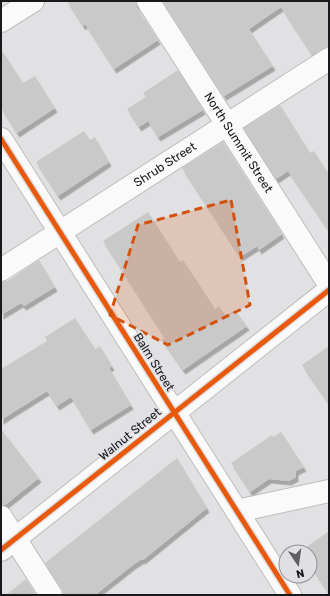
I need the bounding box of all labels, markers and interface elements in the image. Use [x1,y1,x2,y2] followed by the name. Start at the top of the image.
[201,90,276,195] street label: North Summit Street
[131,139,199,190] street label: Shrub Street
[131,330,178,394] street label: Balm Street
[96,405,164,463] street label: Walnut Street
[278,544,318,584] north arrow
[295,566,305,580] text: N

